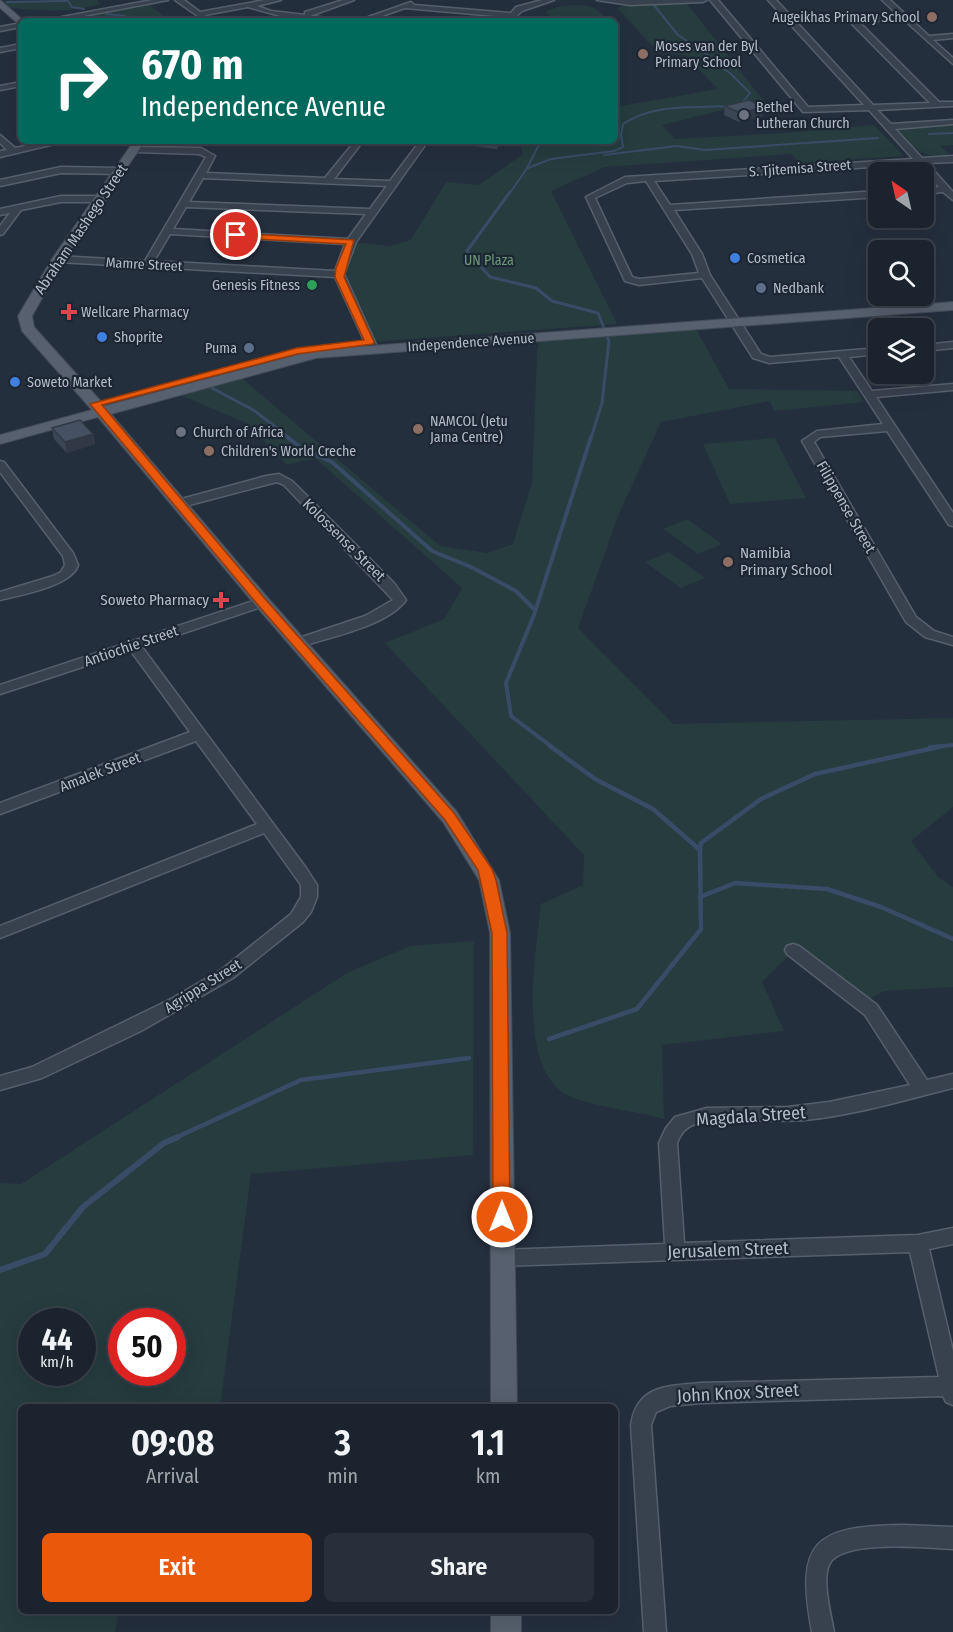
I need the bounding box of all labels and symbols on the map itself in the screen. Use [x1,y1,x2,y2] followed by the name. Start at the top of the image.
[772,9,920,26] place label: Augeikhas Primary School
[925,10,939,24] marker: Augeikhas Primary School
[655,38,759,71] place label: Moses van der Byl Primary School
[636,47,650,61] marker: Moses van der Byl Primary School
[756,99,850,132] place label: Bethel Lutheran Church
[737,108,751,122] marker: Bethel Lutheran Church
[748,156,852,181] street label: S. Tjitemisa Street
[31,160,131,297] street label: Abraham Mashego Street
[868,162,934,228] north arrow
[210,209,261,260] pin
[747,250,806,267] place label: Cosmetica
[728,251,742,265] marker: Cosmetica
[464,252,514,269] park label: UN Plaza
[105,254,183,275] street label: Mamre Street
[212,277,300,294] place label: Genesis Fitness
[305,278,319,292] marker: Genesis Fitness
[773,280,824,297] place label: Nedbank
[754,281,768,295] marker: Nedbank
[81,304,190,321] place label: Wellcare Pharmacy
[62,305,76,319] marker: Wellcare Pharmacy
[114,329,163,346] place label: Shoprite
[95,330,109,344] marker: Shoprite
[407,330,535,355] street label: Independence Avenue
[205,340,237,357] place label: Puma
[242,341,256,355] marker: Puma
[27,374,112,391] place label: Soweto Market
[8,375,22,389] marker: Soweto Market
[430,413,508,446] place label: NAMCOL (Jetu Jama Centre)
[411,422,425,436] marker: NAMCOL (Jetu Jama Centre)
[193,424,284,441] place label: Church of Africa
[174,425,188,439] marker: Church of Africa
[221,443,356,460] place label: Children's World Creche
[202,444,216,458] marker: Children's World Creche
[812,458,880,556] street label: Filippense Street
[299,495,389,585] street label: Kolossense Street
[740,544,832,579] place label: Namibia Primary School
[721,555,735,569] marker: Namibia Primary School
[100,591,209,609] place label: Soweto Pharmacy
[214,593,228,607] marker: Soweto Pharmacy
[82,621,180,671] street label: Antiochie Street
[57,748,143,796] street label: Amalek Street
[161,955,245,1017] street label: Agrippa Street
[695,1101,807,1131] street label: Magdala Street
[470,1185,534,1249] position arrow
[667,1237,789,1263] street label: Jerusalem Street
[108,1308,186,1386] speed limit sign: 50
[676,1379,800,1407] street label: John Knox Street

